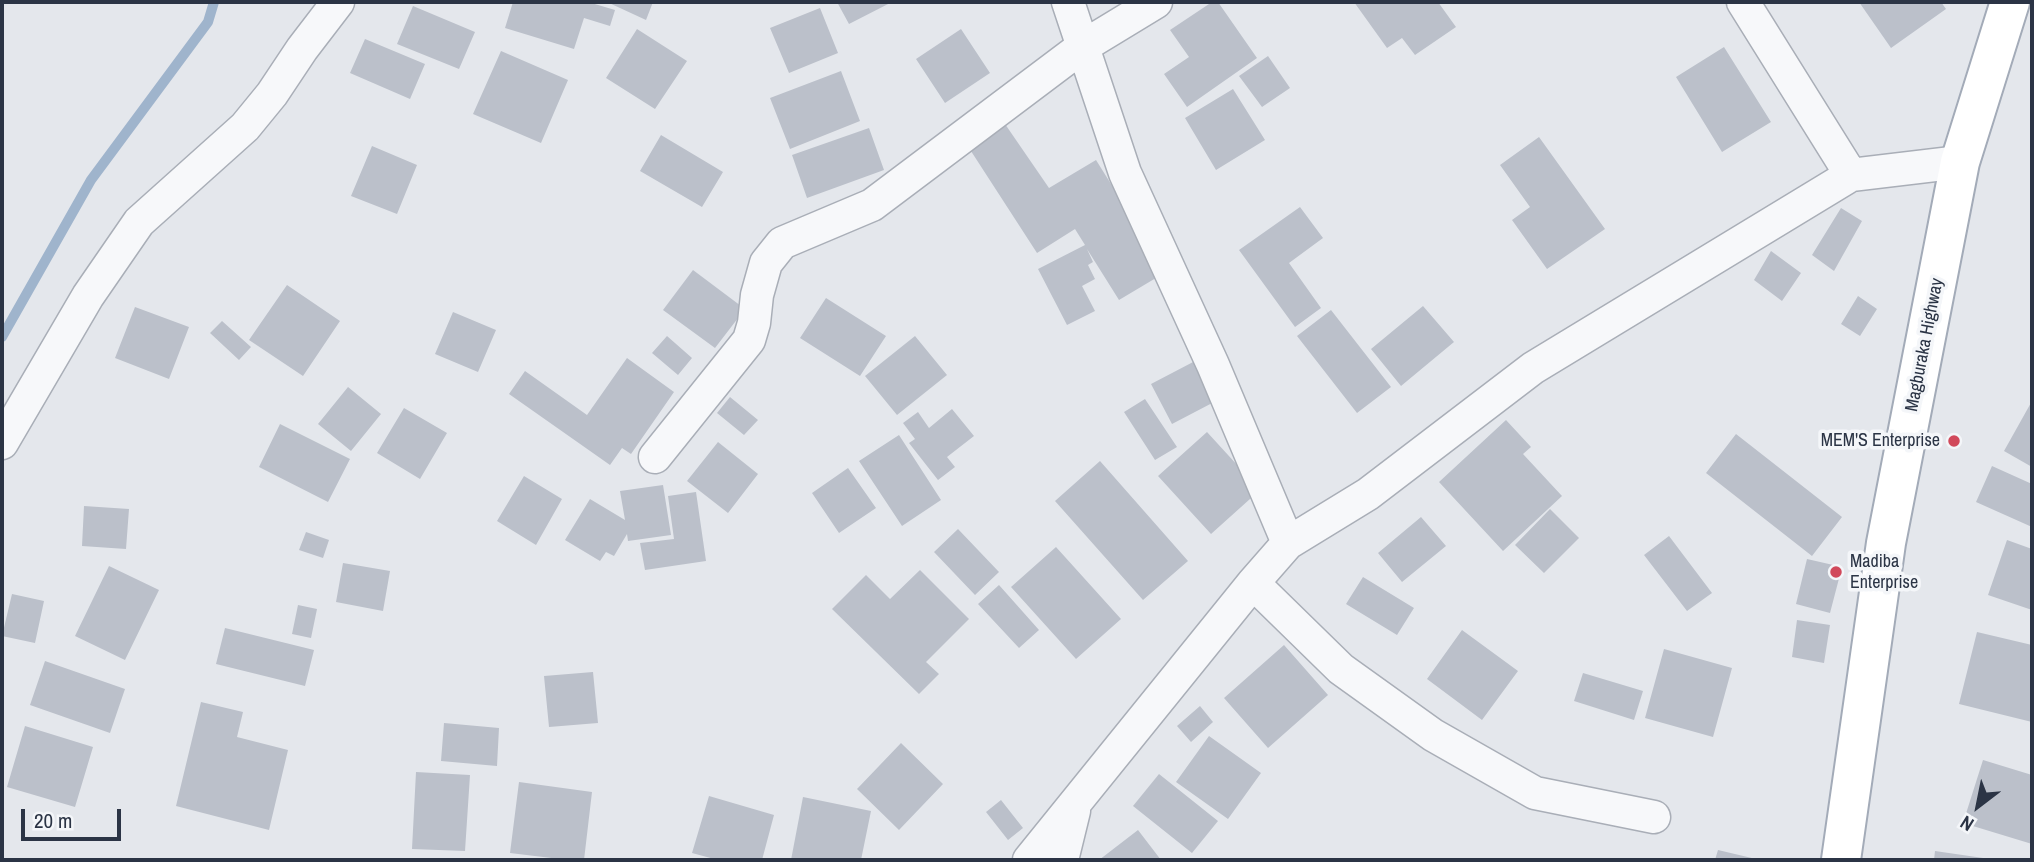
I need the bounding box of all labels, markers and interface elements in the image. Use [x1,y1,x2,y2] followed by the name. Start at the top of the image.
[1901,277,1949,413] street label: Magburaka Highway
[1821,430,1940,452] place label: MEM'S Enterprise
[1946,433,1962,449] marker: MEM'S Enterprise
[1850,551,1918,594] place label: Madiba Enterprise
[1828,564,1844,580] marker: Madiba Enterprise
[1943,771,2013,841] north arrow
[24,796,124,840] scale bar
[34,806,72,835] text: 20 m
[1955,810,1979,838] text: N

